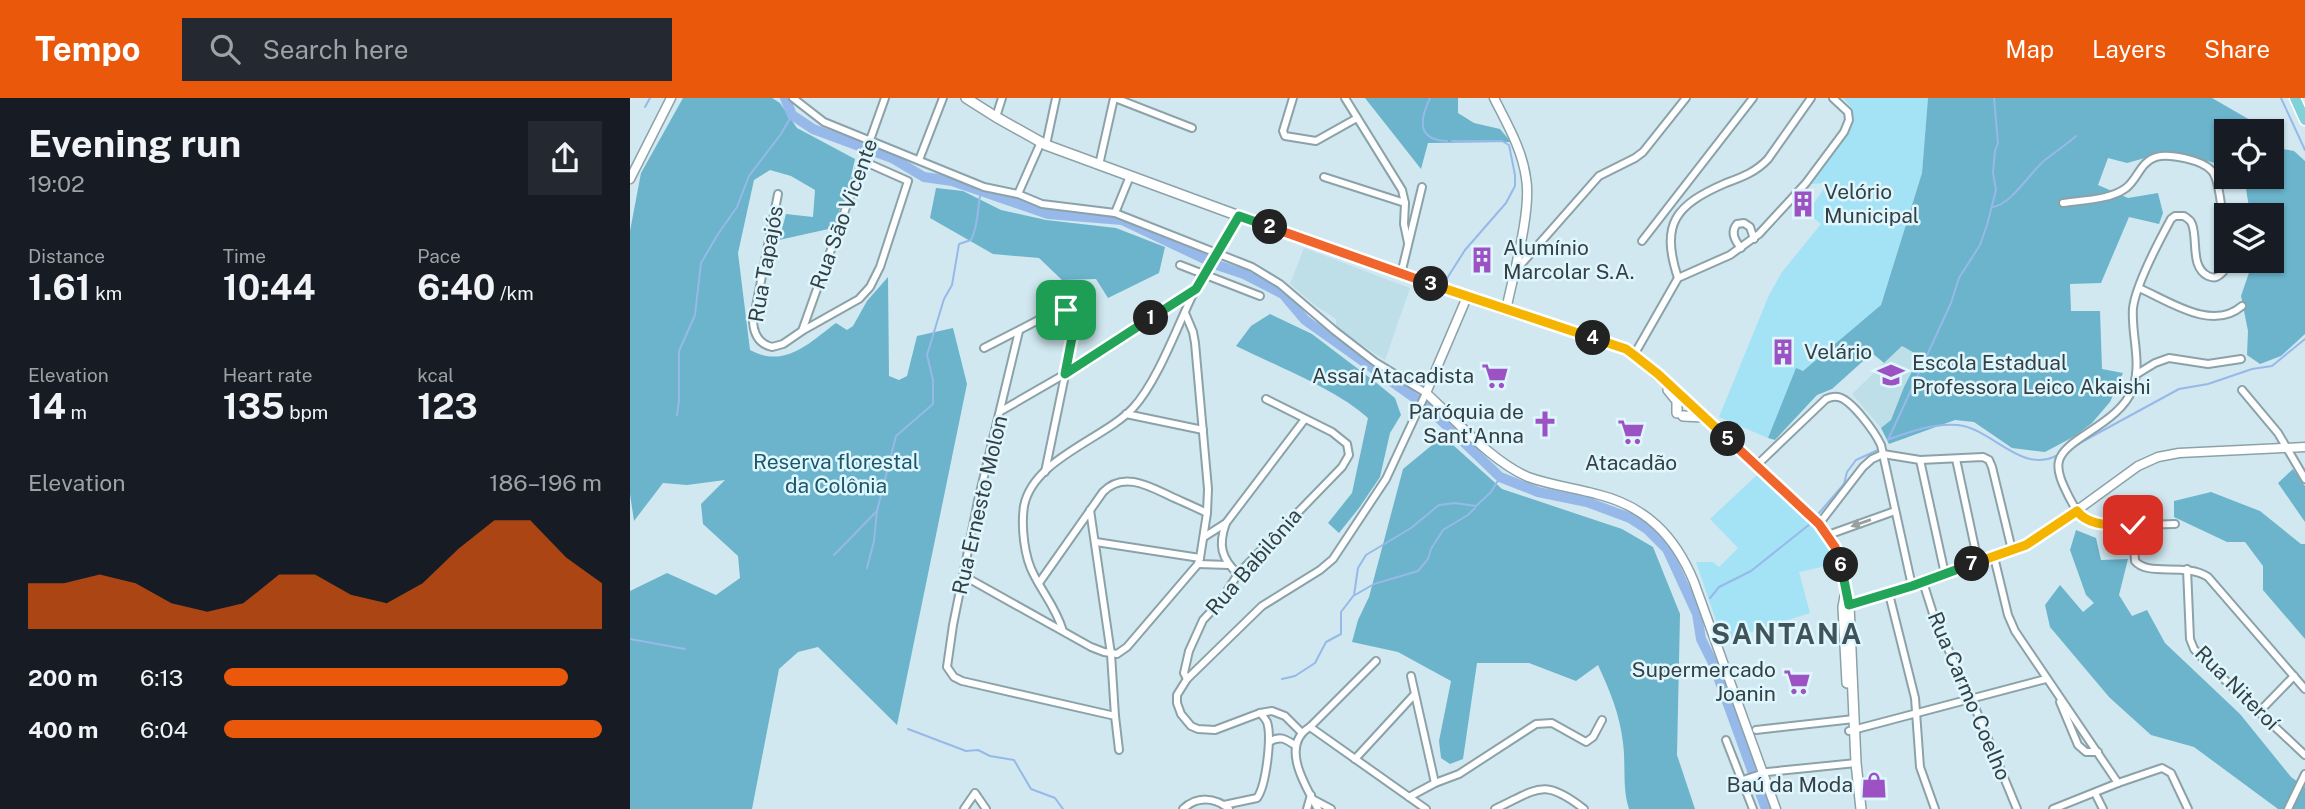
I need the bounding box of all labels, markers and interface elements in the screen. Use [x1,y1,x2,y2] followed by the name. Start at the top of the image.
[182,18,672,81] search box
[35,30,140,68] text: Tempo
[206,30,244,68] icon: search
[262,34,408,65] text: Search here
[2005,35,2054,63] text: Map
[2092,35,2166,63] text: Layers
[2204,35,2270,63] text: Share
[2214,119,2284,273] map controls
[2214,119,2284,189] button: locate
[28,121,241,166] text: Evening run
[528,121,602,195] button: share
[805,135,882,293] street label: Rua São Vicente
[28,170,85,197] text: 19:02
[1824,179,1919,228] place label: Velório Municipal
[1788,189,1818,219] building icon: Velório Municipal
[2214,203,2284,273] button: layers
[743,204,788,324] street label: Rua Tapajós
[1252,209,1288,244] pin: 2
[1263,215,1276,237] text: 2
[1503,235,1634,284] place label: Alumínio Marcolar S.A.
[28,245,105,267] text: Distance
[223,245,266,267] text: Time
[417,245,461,267] text: Pace
[1467,245,1497,275] building icon: Alumínio Marcolar S.A.
[1414,266,1448,302] pin: 3
[28,267,91,308] text: 1.61
[223,267,315,308] text: 10:44
[417,267,495,308] text: 6:40
[1424,272,1437,294] text: 3
[1036,280,1096,340] pin
[91,282,122,304] text: km
[495,282,534,304] text: /km
[1047,291,1085,329] icon: arrive
[1134,300,1168,336] pin: 1
[1146,306,1155,328] text: 1
[1576,320,1611,356] pin: 4
[1586,326,1599,348] text: 4
[1768,337,1798,367] building icon: Velário
[1804,339,1872,364] place label: Velário
[1912,350,2151,399] place label: Escola Estadual Professora Leico Akaishi
[1876,360,1906,390] school or university icon: Escola Estadual Professora Leico Akaishi
[1480,361,1510,391] supermarket icon: Assaí Atacadista
[1312,363,1474,388] place label: Assaí Atacadista
[28,364,109,386] text: Elevation
[223,364,312,386] text: Heart rate
[417,364,454,386] text: kcal
[28,386,66,427] text: 14
[223,386,285,427] text: 135
[417,386,478,427] text: 123
[1408,399,1524,448] place label: Paróquia de Sant'Anna
[66,401,87,423] text: m
[285,401,328,423] text: bpm
[1530,409,1560,439] church icon: Paróquia de Sant'Anna
[947,413,1012,597] street label: Rua Ernesto Molon
[1616,417,1646,447] supermarket icon: Atacadão
[1710,422,1746,456] pin: 5
[1721,427,1734,449] text: 5
[753,449,919,498] park label: Reserva florestal da Colônia
[1585,450,1677,475] place label: Atacadão
[28,469,126,496] text: Elevation
[489,469,602,496] text: 186–196 m
[2103,495,2163,555] pin
[1201,503,1307,620] street label: Rua Babilônia
[2114,506,2152,544] icon: check
[1851,518,1872,529] one-way arrow
[1954,546,1990,582] pin: 7
[1824,547,1858,582] pin: 6
[1966,552,1977,574] text: 7
[1834,553,1847,575] text: 6
[1923,608,2016,784] street label: Rua Carmo Coelho
[1711,617,1863,650] district label: SANTANA
[2190,640,2285,736] street label: Rua Niteroí
[1632,657,1776,706] place label: Supermercado Joanin
[28,664,98,691] text: 200 m
[140,664,183,691] text: 6:13
[1782,667,1812,697] supermarket icon: Supermercado Joanin
[28,716,98,743] text: 400 m
[140,716,188,743] text: 6:04
[1859,770,1889,800] shop icon: Baú da Moda
[1727,772,1853,797] place label: Baú da Moda

